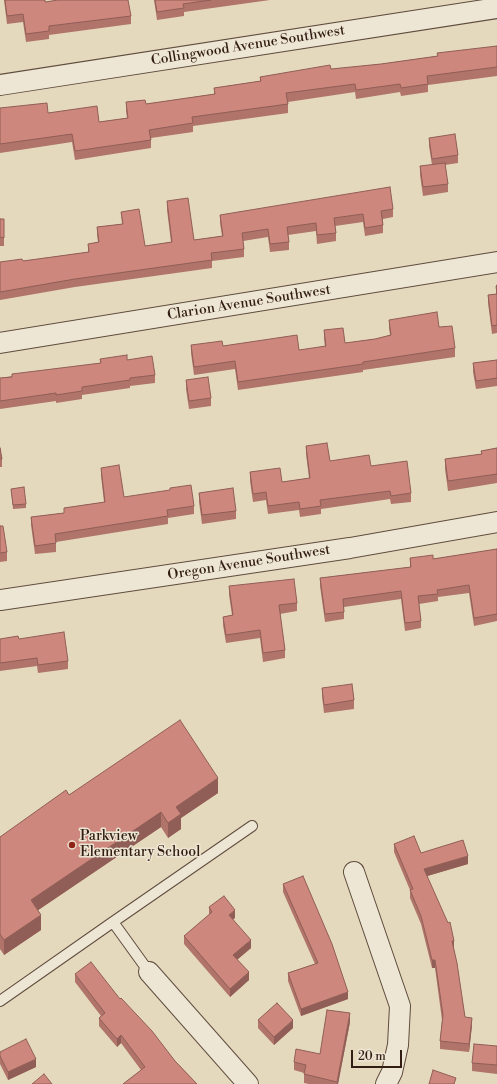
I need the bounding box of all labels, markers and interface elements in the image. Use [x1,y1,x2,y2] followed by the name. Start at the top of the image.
[150,22,346,70] street label: Collingwood Avenue Southwest
[166,282,332,324] street label: Clarion Avenue Southwest
[166,542,332,584] street label: Oregon Avenue Southwest
[80,829,200,862] place label: Parkview Elementary School
[67,840,77,850] marker: Parkview Elementary School
[353,1042,404,1068] scale bar
[358,1049,386,1064] text: 20 m

